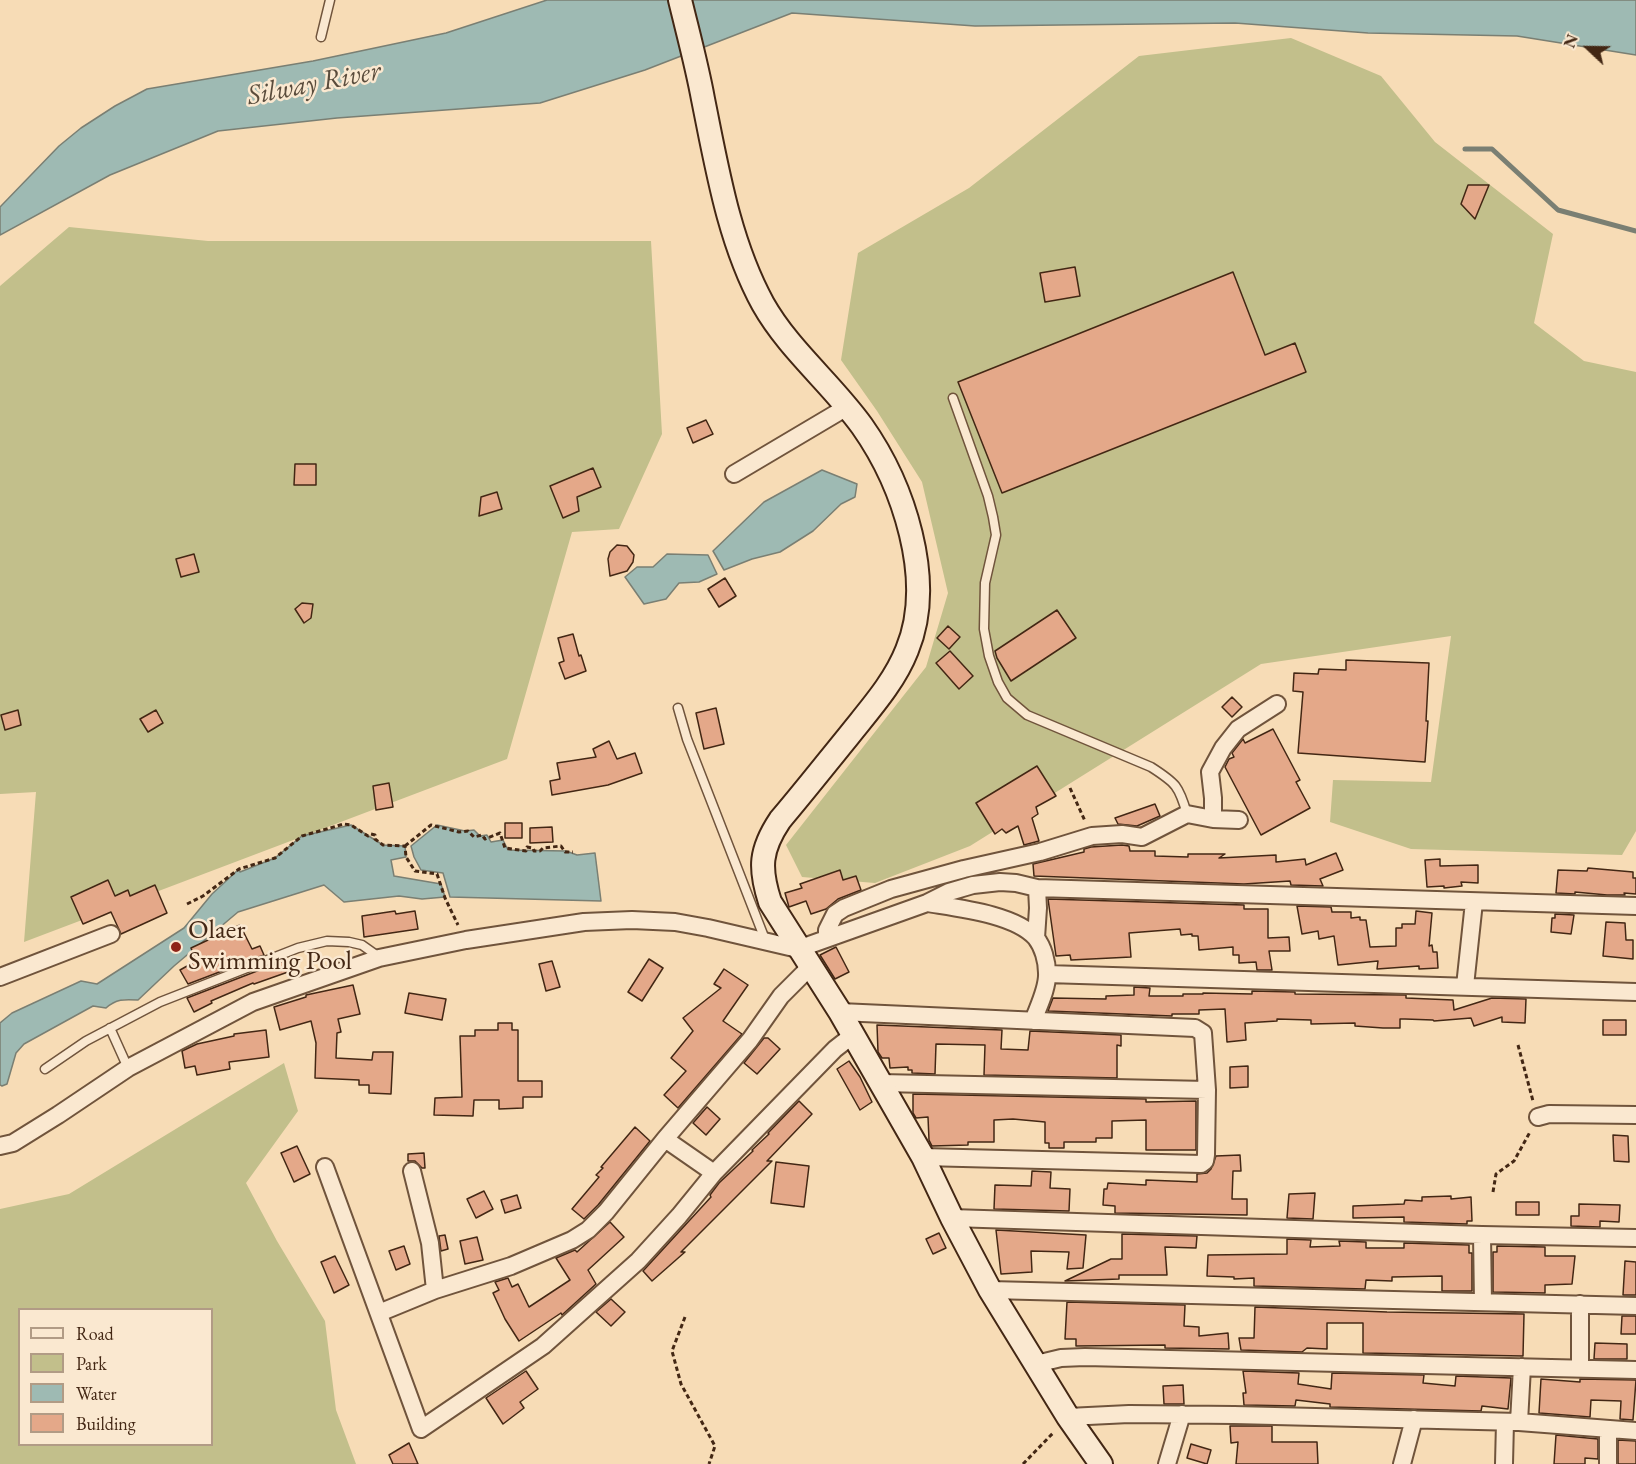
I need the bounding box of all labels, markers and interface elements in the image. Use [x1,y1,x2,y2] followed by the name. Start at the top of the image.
[1558,18,1618,78] north arrow
[1559,31,1583,51] text: N
[244,55,384,113] water label: Silway River
[188,915,352,978] place label: Olaer Swimming Pool
[169,940,183,954] marker: Olaer Swimming Pool
[18,1308,213,1446] legend
[76,1322,114,1345] text: Road
[76,1352,107,1375] text: Park
[76,1382,117,1405] text: Water
[76,1412,136,1435] text: Building

